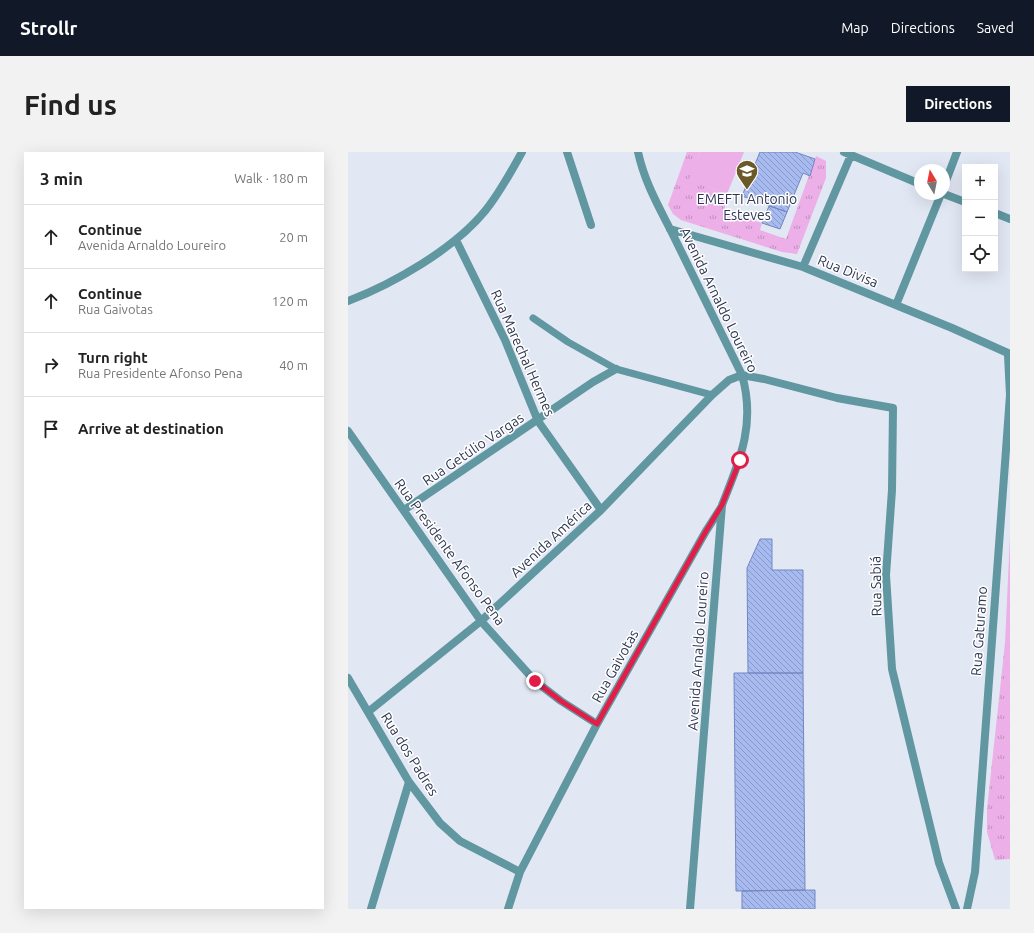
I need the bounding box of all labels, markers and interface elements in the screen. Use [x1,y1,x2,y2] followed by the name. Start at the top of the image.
[20,17,77,39] text: Strollr
[841,20,869,36] text: Map
[891,20,955,36] text: Directions
[977,20,1014,36] text: Saved
[906,86,1010,122] button: Directions
[24,89,117,120] text: Find us
[734,158,760,191] school or university icon: EMEFTI Antonio Esteves
[914,164,950,200] north arrow
[962,164,998,272] map controls
[962,164,998,200] button: +
[40,169,83,188] text: 3 min
[234,171,308,185] text: Walk · 180 m
[697,191,797,223] place label: EMEFTI Antonio Esteves
[962,200,998,236] button: −
[78,221,142,238] text: Continue
[677,225,761,375] street label: Avenida Arnaldo Loureiro
[40,226,62,248] icon: ahead
[279,230,308,244] text: 20 m
[962,236,998,272] button: locate
[78,238,226,252] text: Avenida Arnaldo Loureiro
[815,252,881,290] street label: Rua Divisa
[78,285,142,302] text: Continue
[488,287,558,419] street label: Rua Marechal Hermes
[40,290,62,312] icon: ahead
[272,294,308,308] text: 120 m
[78,302,153,316] text: Rua Gaivotas
[78,349,148,366] text: Turn right
[40,354,62,376] icon: right
[279,358,308,372] text: 40 m
[78,366,243,380] text: Rua Presidente Afonso Pena
[419,409,527,489] street label: Rua Getúlio Vargas
[40,418,62,440] icon: arrive
[78,420,224,437] text: Arrive at destination
[731,451,749,469] route start
[391,476,509,628] street label: Rua Presidente Afonso Pena
[507,497,595,581] street label: Avenida América
[867,556,885,616] street label: Rua Sabiá
[684,571,712,731] street label: Avenida Arnaldo Loureiro
[968,586,990,676] street label: Rua Gaturamo
[588,627,642,705] street label: Rua Gaivotas
[526,672,544,690] route end
[378,709,442,799] street label: Rua dos Padres

